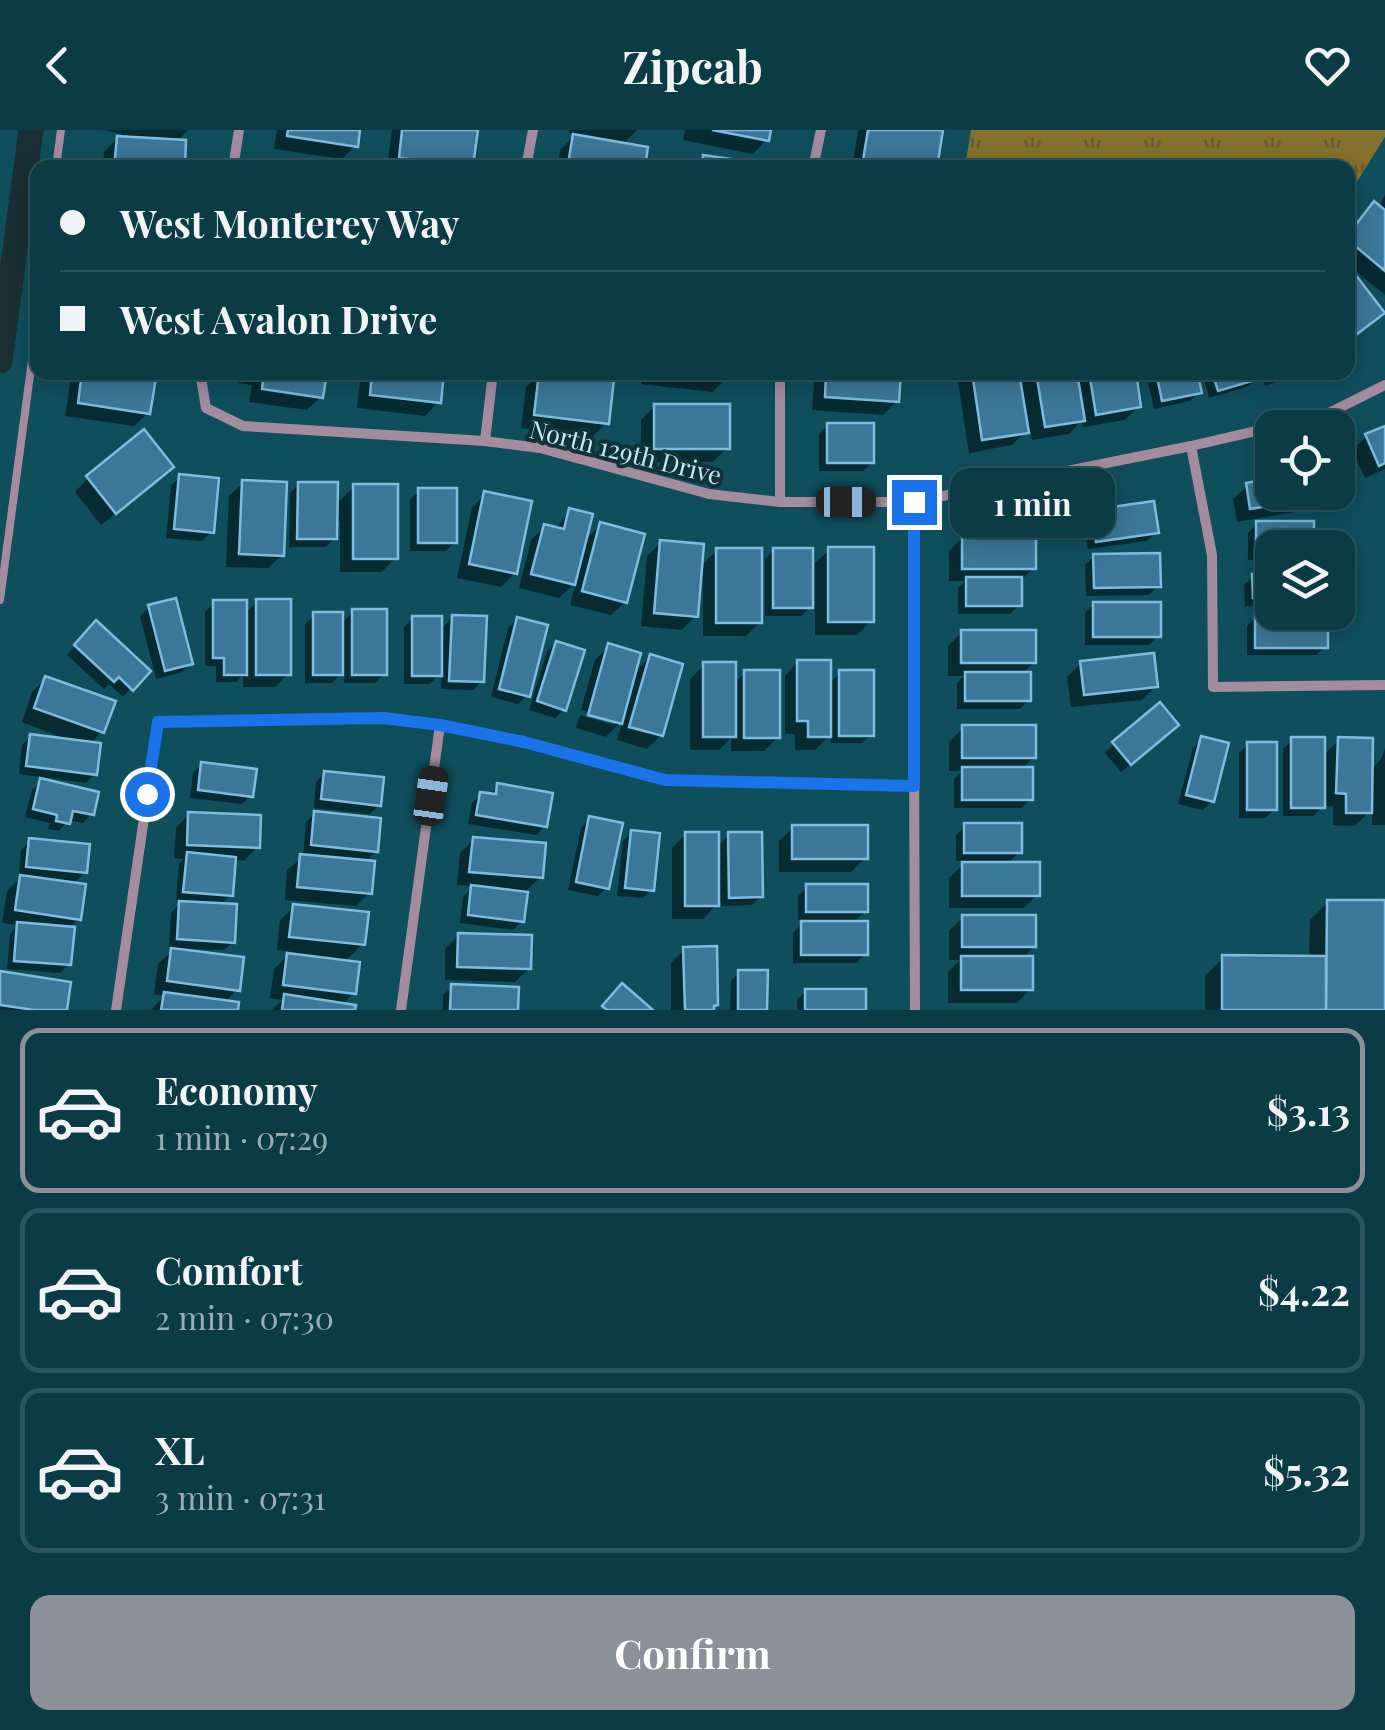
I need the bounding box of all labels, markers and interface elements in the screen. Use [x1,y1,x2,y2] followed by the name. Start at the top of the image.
[622,35,763,95] text: Zipcab
[30,38,85,93] icon: back
[1300,38,1355,93] icon: heart
[120,197,460,248] text: West Monterey Way
[120,293,437,344] text: West Avalon Drive
[1255,410,1355,630] map controls
[1255,410,1355,510] button: locate
[527,411,725,491] street label: North 129th Drive
[949,467,1114,537] callout: 1 min
[892,480,937,525] route end
[993,481,1072,524] text: 1 min
[816,487,876,517] car
[1255,530,1355,630] button: layers
[412,764,450,828] car
[125,772,170,817] route start
[155,1064,318,1115] text: Economy
[35,1066,125,1156] icon: car
[1267,1085,1350,1136] text: $3.13
[155,1115,328,1158] text: 1 min · 07:29
[155,1244,303,1295] text: Comfort
[35,1246,125,1336] icon: car
[1258,1265,1350,1316] text: $4.22
[155,1295,334,1338] text: 2 min · 07:30
[155,1424,204,1475] text: XL
[35,1426,125,1516] icon: car
[1263,1445,1350,1496] text: $5.32
[155,1475,326,1518] text: 3 min · 07:31
[30,1595,1355,1710] button: Confirm

